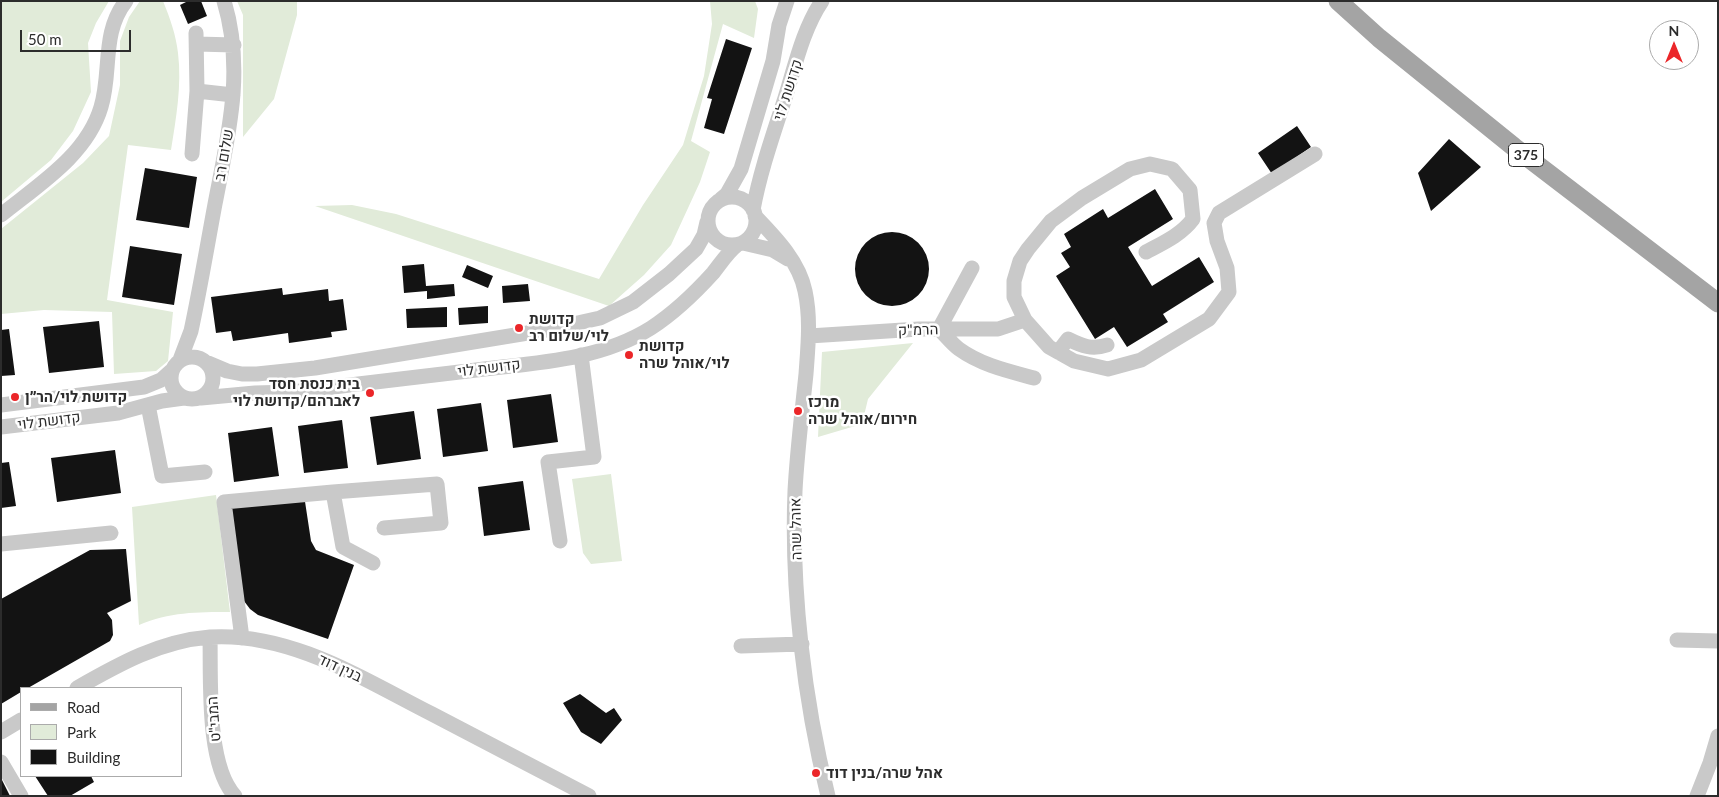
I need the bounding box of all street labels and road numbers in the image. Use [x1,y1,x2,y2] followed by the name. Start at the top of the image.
[770,57,806,123] street label: קדושת לוי
[211,128,237,182] street label: שלום רב
[1508,144,1544,166] road number: 375
[897,320,939,340] street label: הרמ"ק
[456,355,522,381] street label: קדושת לוי
[16,408,82,434] street label: קדושת לוי
[786,498,806,560] street label: אוהל שרה
[315,650,365,686] street label: בנין דוד
[203,696,225,742] street label: המבי"ט

